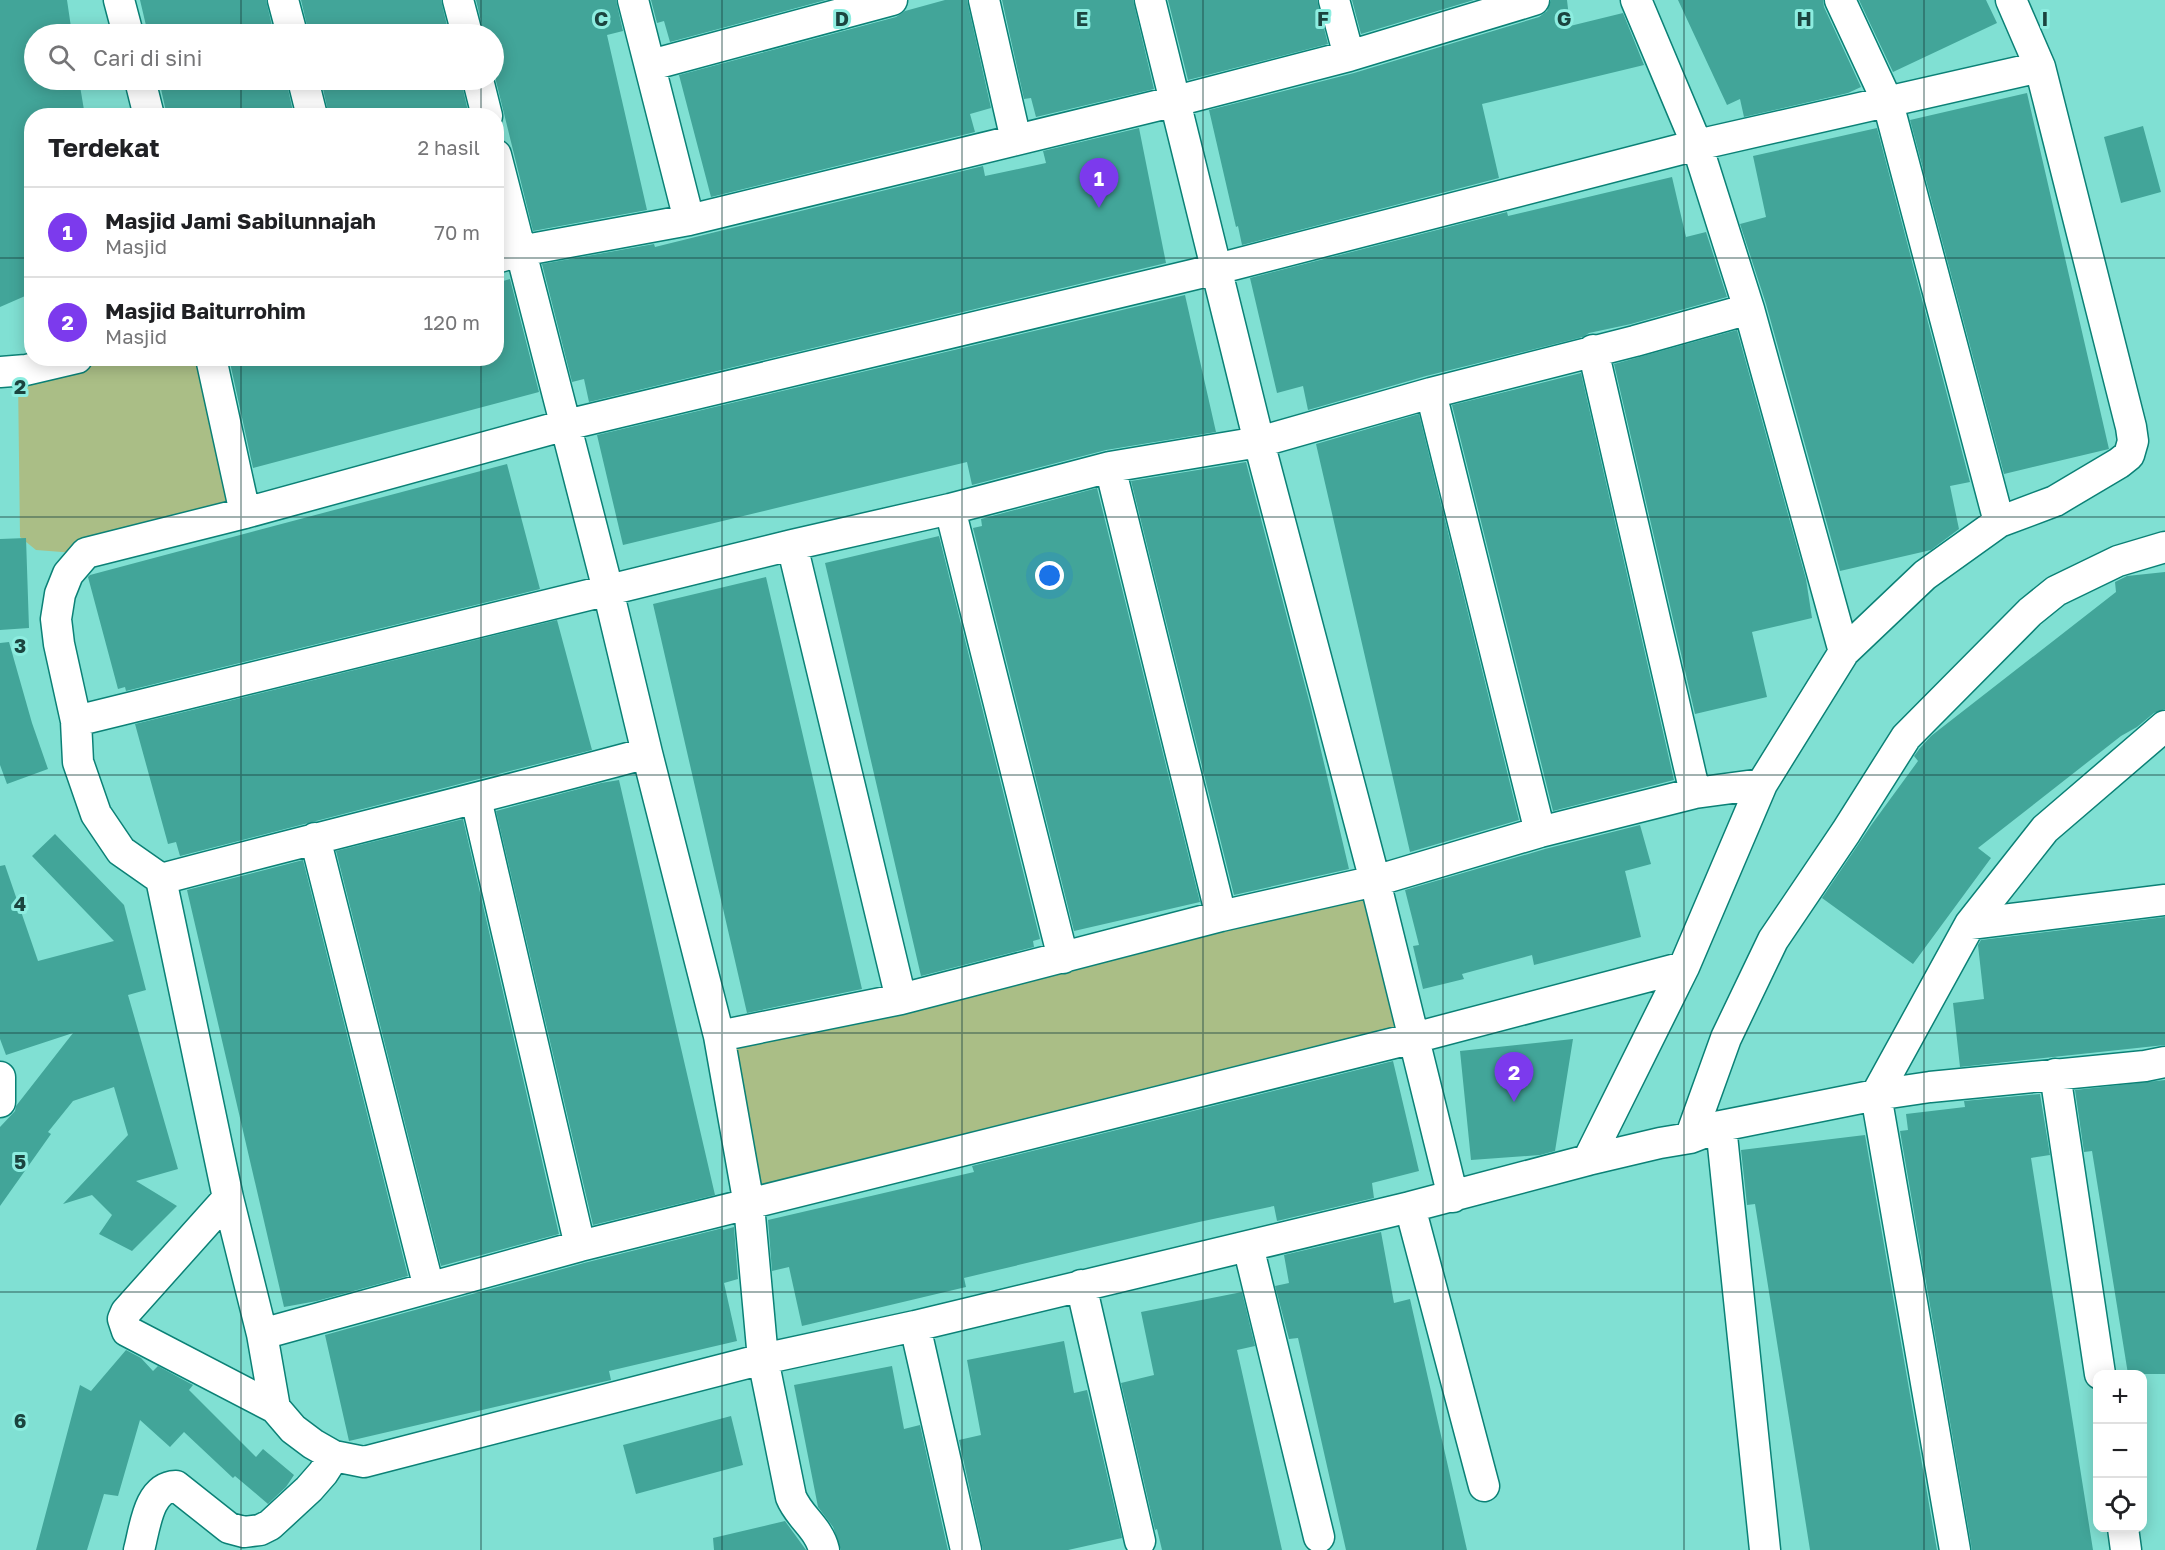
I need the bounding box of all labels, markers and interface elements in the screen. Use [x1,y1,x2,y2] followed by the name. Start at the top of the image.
[594,6,608,30] text: C
[835,6,849,30] text: D
[1076,6,1088,30] text: E
[1317,6,1329,30] text: F
[1557,6,1571,30] text: G
[1796,6,1812,30] text: H
[2042,6,2048,30] text: I
[24,24,504,90] search box
[45,41,78,74] icon: search
[93,44,202,71] text: Cari di sini
[48,132,160,163] text: Terdekat
[417,135,480,159] text: 2 hasil
[1080,158,1118,208] pin: 1
[105,207,376,234] text: Masjid Jami Sabilunnajah
[62,220,73,244] text: 1
[434,220,480,244] text: 70 m
[105,234,167,258] text: Masjid
[105,297,306,324] text: Masjid Baiturrohim
[61,310,74,334] text: 2
[424,310,480,334] text: 120 m
[105,324,167,348] text: Masjid
[14,374,26,398] text: 2
[1035,561,1064,590] your location
[14,633,26,657] text: 3
[14,891,26,915] text: 4
[1494,1052,1534,1102] pin: 2
[14,1149,26,1173] text: 5
[2093,1370,2147,1532] map controls
[2093,1370,2147,1424] button: +
[14,1408,26,1432] text: 6
[2093,1424,2147,1478] button: −
[2093,1478,2147,1532] button: locate

